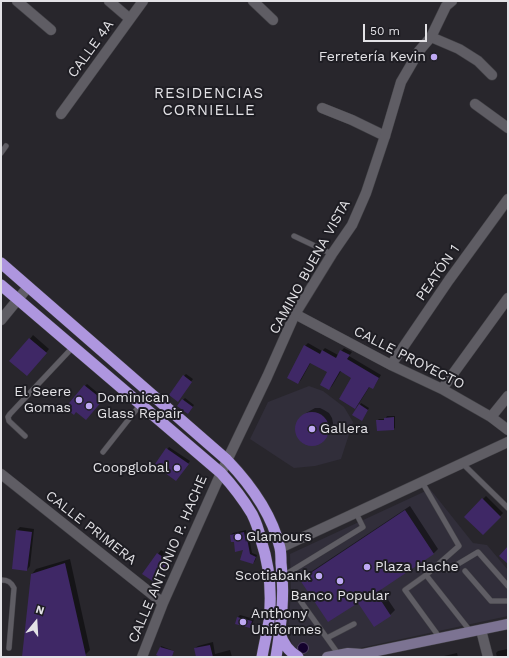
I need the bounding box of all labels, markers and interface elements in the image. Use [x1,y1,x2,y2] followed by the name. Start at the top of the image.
[365,16,429,42] scale bar
[64,17,118,81] street label: CALLE 4A
[370,24,400,38] text: 50 m
[319,49,426,65] place label: Ferretería Kevin
[429,52,439,62] marker: Ferretería Kevin
[154,85,264,120] district label: RESIDENCIAS CORNIELLE
[266,197,354,337] street label: CAMINO BUENA VISTA
[413,242,463,304] street label: PEATÓN 1
[351,323,467,393] street label: CALLE PROYECTO
[14,384,71,416] place label: El Seere Gomas
[97,390,182,422] place label: Dominican Glass Repair
[74,395,84,405] marker: El Seere Gomas
[84,401,94,411] marker: Dominican Glass Repair
[320,421,368,437] place label: Gallera
[307,424,317,434] marker: Gallera
[93,460,169,476] place label: Coopglobal
[172,463,182,473] marker: Coopglobal
[125,473,211,645] street label: CALLE ANTONIO P. HACHE
[42,487,140,569] street label: CALLE PRIMERA
[246,529,312,545] place label: Glamours
[233,532,243,542] marker: Glamours
[375,559,459,575] place label: Plaza Hache
[362,562,372,572] marker: Plaza Hache
[235,568,311,584] place label: Scotiabank
[314,571,324,581] marker: Scotiabank
[335,576,345,586] marker: Banco Popular
[291,588,389,604] place label: Banco Popular
[16,602,56,642] north arrow
[34,603,46,618] text: N
[251,606,321,638] place label: Anthony Uniformes
[238,617,248,627] marker: Anthony Uniformes

